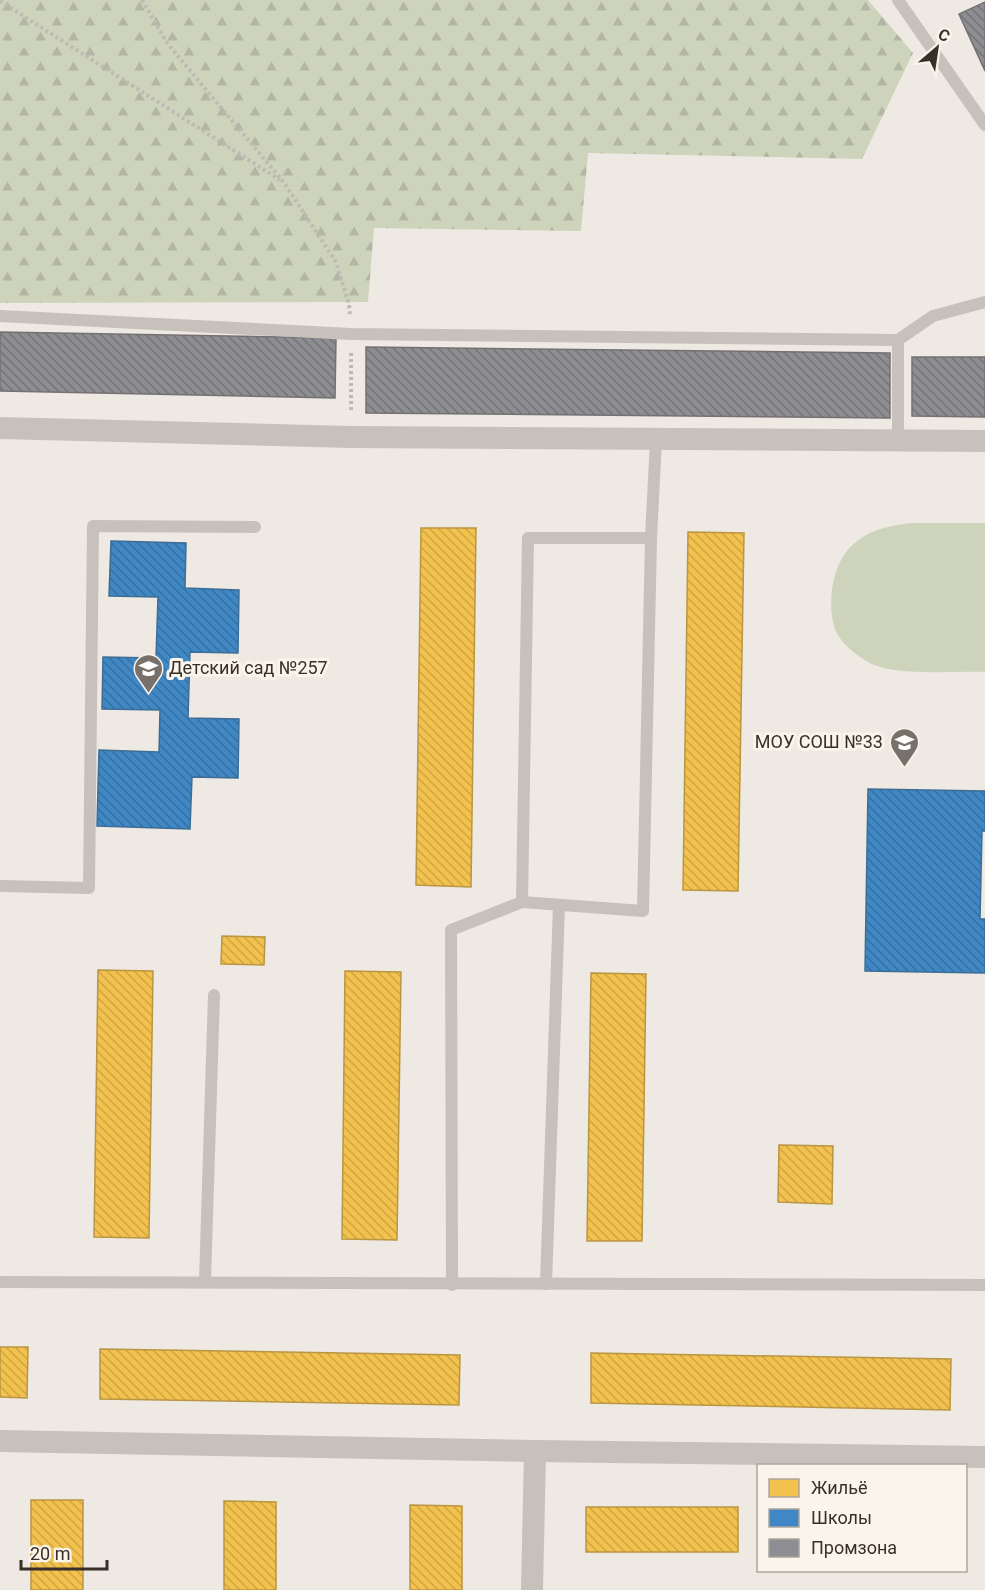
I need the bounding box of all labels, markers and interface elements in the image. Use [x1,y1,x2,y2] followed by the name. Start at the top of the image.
[907,18,967,78] north arrow
[935,24,953,46] text: С
[132,652,164,694] school or university icon: Детский сад №257
[169,657,328,678] place label: Детский сад №257
[888,726,920,768] school or university icon: МОУ СОШ №33
[755,731,883,752] place label: МОУ СОШ №33
[757,1464,967,1572] legend
[811,1477,867,1498] text: Жильё
[811,1507,872,1528] text: Школы
[21,1533,106,1571] scale bar
[811,1537,897,1558] text: Промзона
[30,1543,70,1564] text: 20 m

